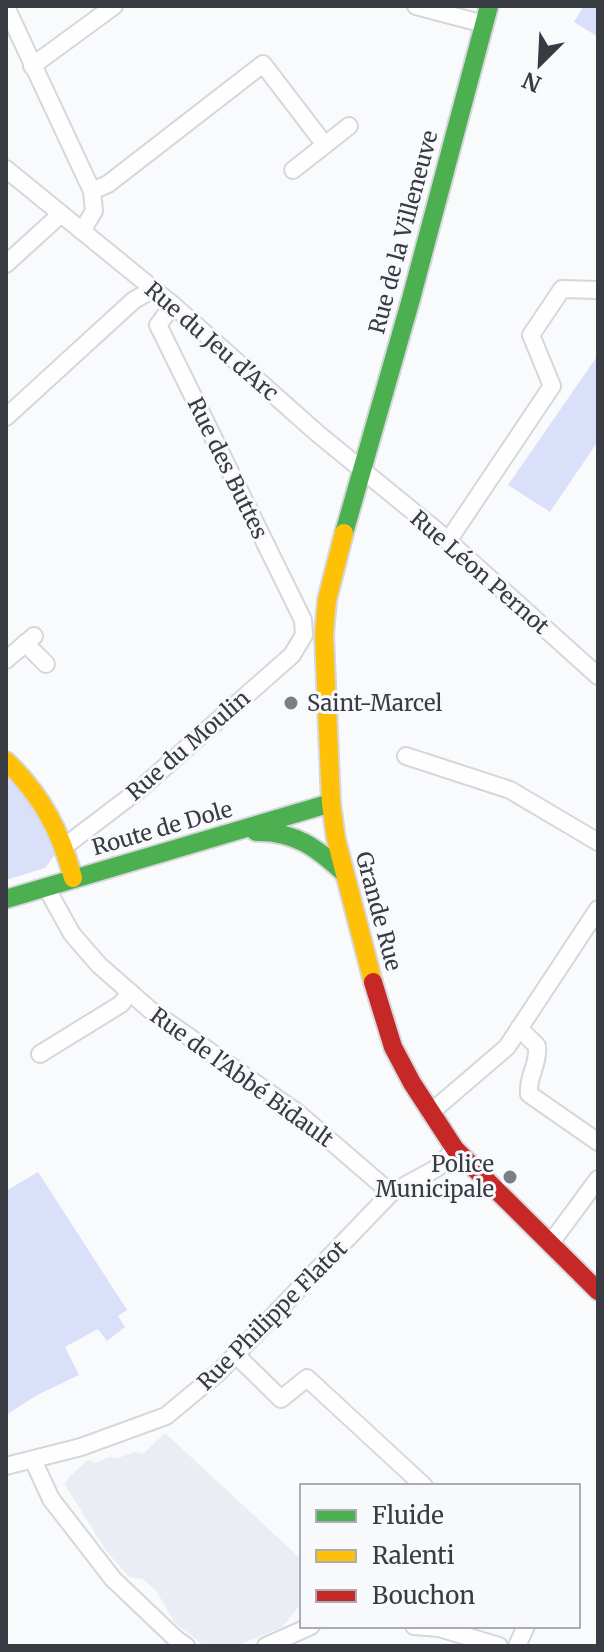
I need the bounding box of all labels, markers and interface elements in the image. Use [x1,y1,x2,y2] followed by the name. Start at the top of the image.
[500,24,580,104] north arrow
[518,66,546,99] text: N
[362,127,444,337] street label: Rue de la Villeneuve
[139,275,285,407] street label: Rue du Jeu d'Arc
[182,393,274,543] street label: Rue des Buttes
[405,504,556,640] street label: Rue Léon Pernot
[121,684,256,806] street label: Rue du Moulin
[307,689,442,717] place label: Saint-Marcel
[282,694,300,712] marker: Saint-Marcel
[89,795,235,861] street label: Route de Dole
[350,848,408,974] street label: Grande Rue
[145,1001,339,1153] street label: Rue de l'Abbé Bidault
[376,1150,494,1203] place label: Police Municipale
[501,1168,519,1186] marker: Police Municipale
[191,1234,353,1396] street label: Rue Philippe Flatot
[300,1484,580,1628] legend
[372,1500,444,1531] text: Fluide
[372,1540,455,1571] text: Ralenti
[372,1580,475,1611] text: Bouchon

